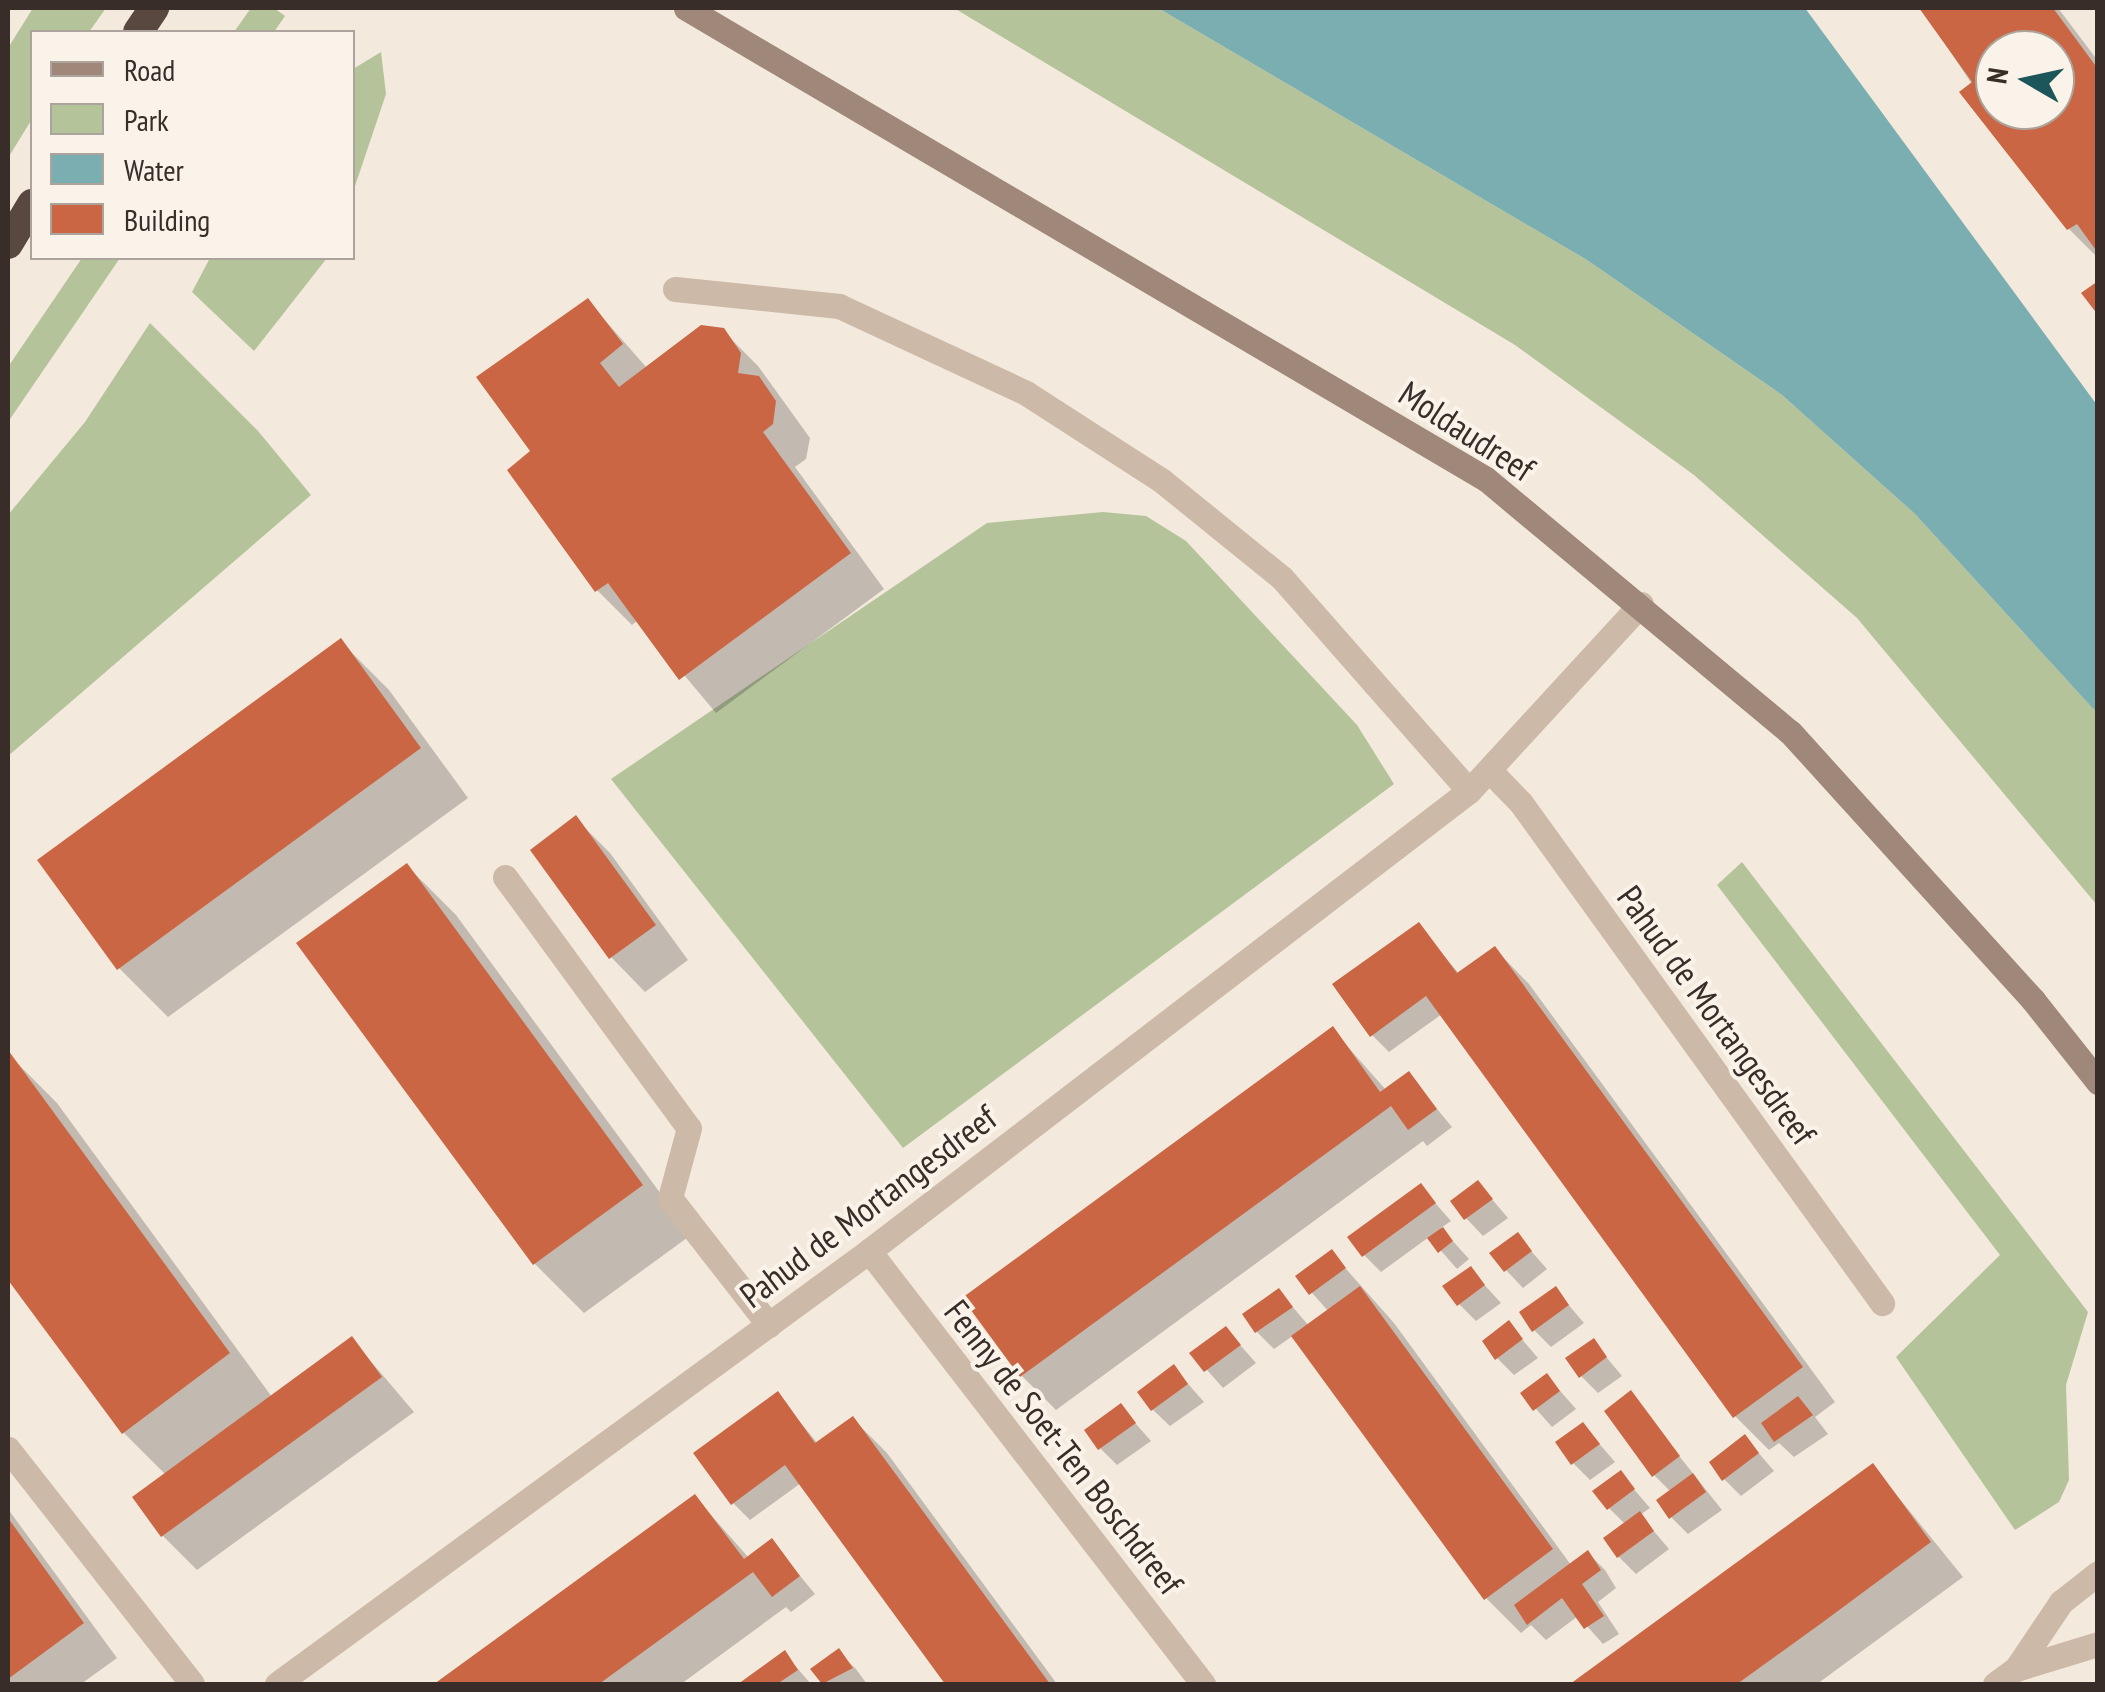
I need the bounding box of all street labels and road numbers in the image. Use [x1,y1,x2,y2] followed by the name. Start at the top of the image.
[1392,372,1542,490] street label: Moldaudreef
[1609,877,1825,1153] street label: Pahud de Mortangesdreef
[732,1096,1004,1316] street label: Pahud de Mortangesdreef
[936,1291,1192,1603] street label: Fenny de Soet-Ten Boschdreef

